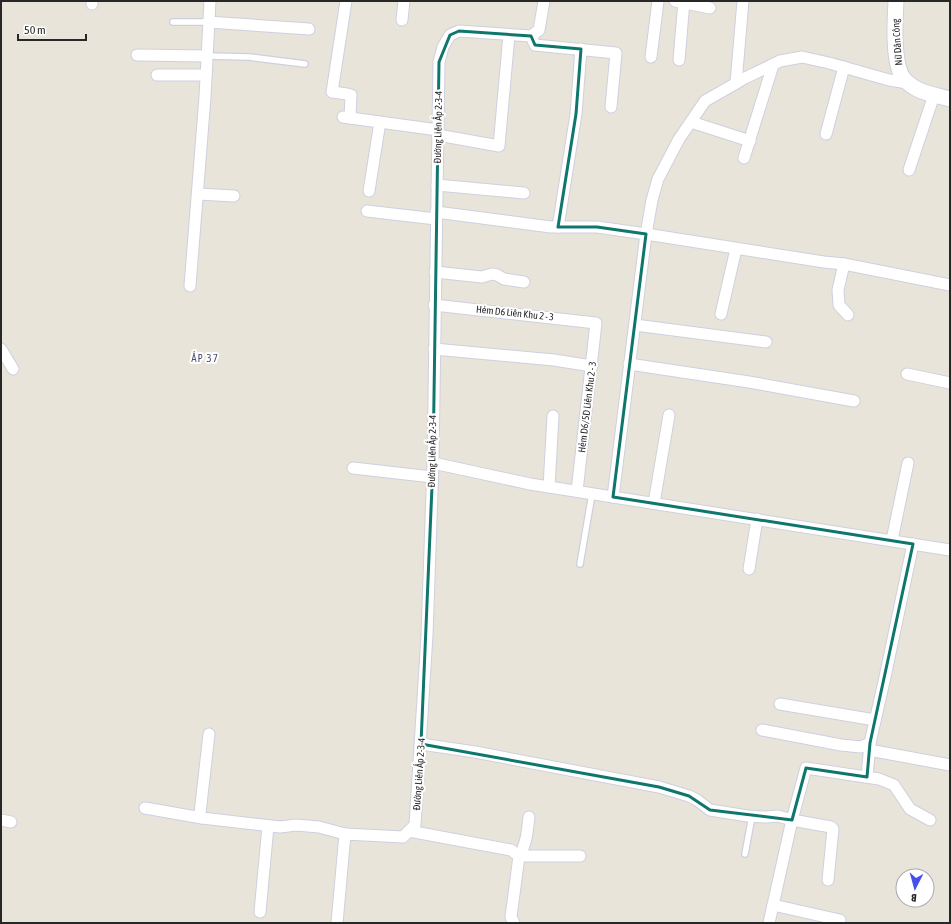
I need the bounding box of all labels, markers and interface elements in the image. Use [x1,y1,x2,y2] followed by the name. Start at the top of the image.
[18,16,86,42] scale bar
[890,18,904,66] street label: Nữ Dân Công
[24,23,46,37] text: 50 m
[431,90,444,163] street label: Đường Liên Ấp 2-3-4
[476,303,555,323] street label: Hẻm D6 Liên Khu 2 - 3
[191,351,219,364] district label: ẤP 37
[576,360,598,453] street label: Hẻm D6/5D Liên Khu 2 - 3
[425,414,438,487] street label: Đường Liên Ấp 2-3-4
[410,737,427,811] street label: Đường Liên Ấp 2-3-4
[895,868,935,908] north arrow
[910,892,917,904] text: B

